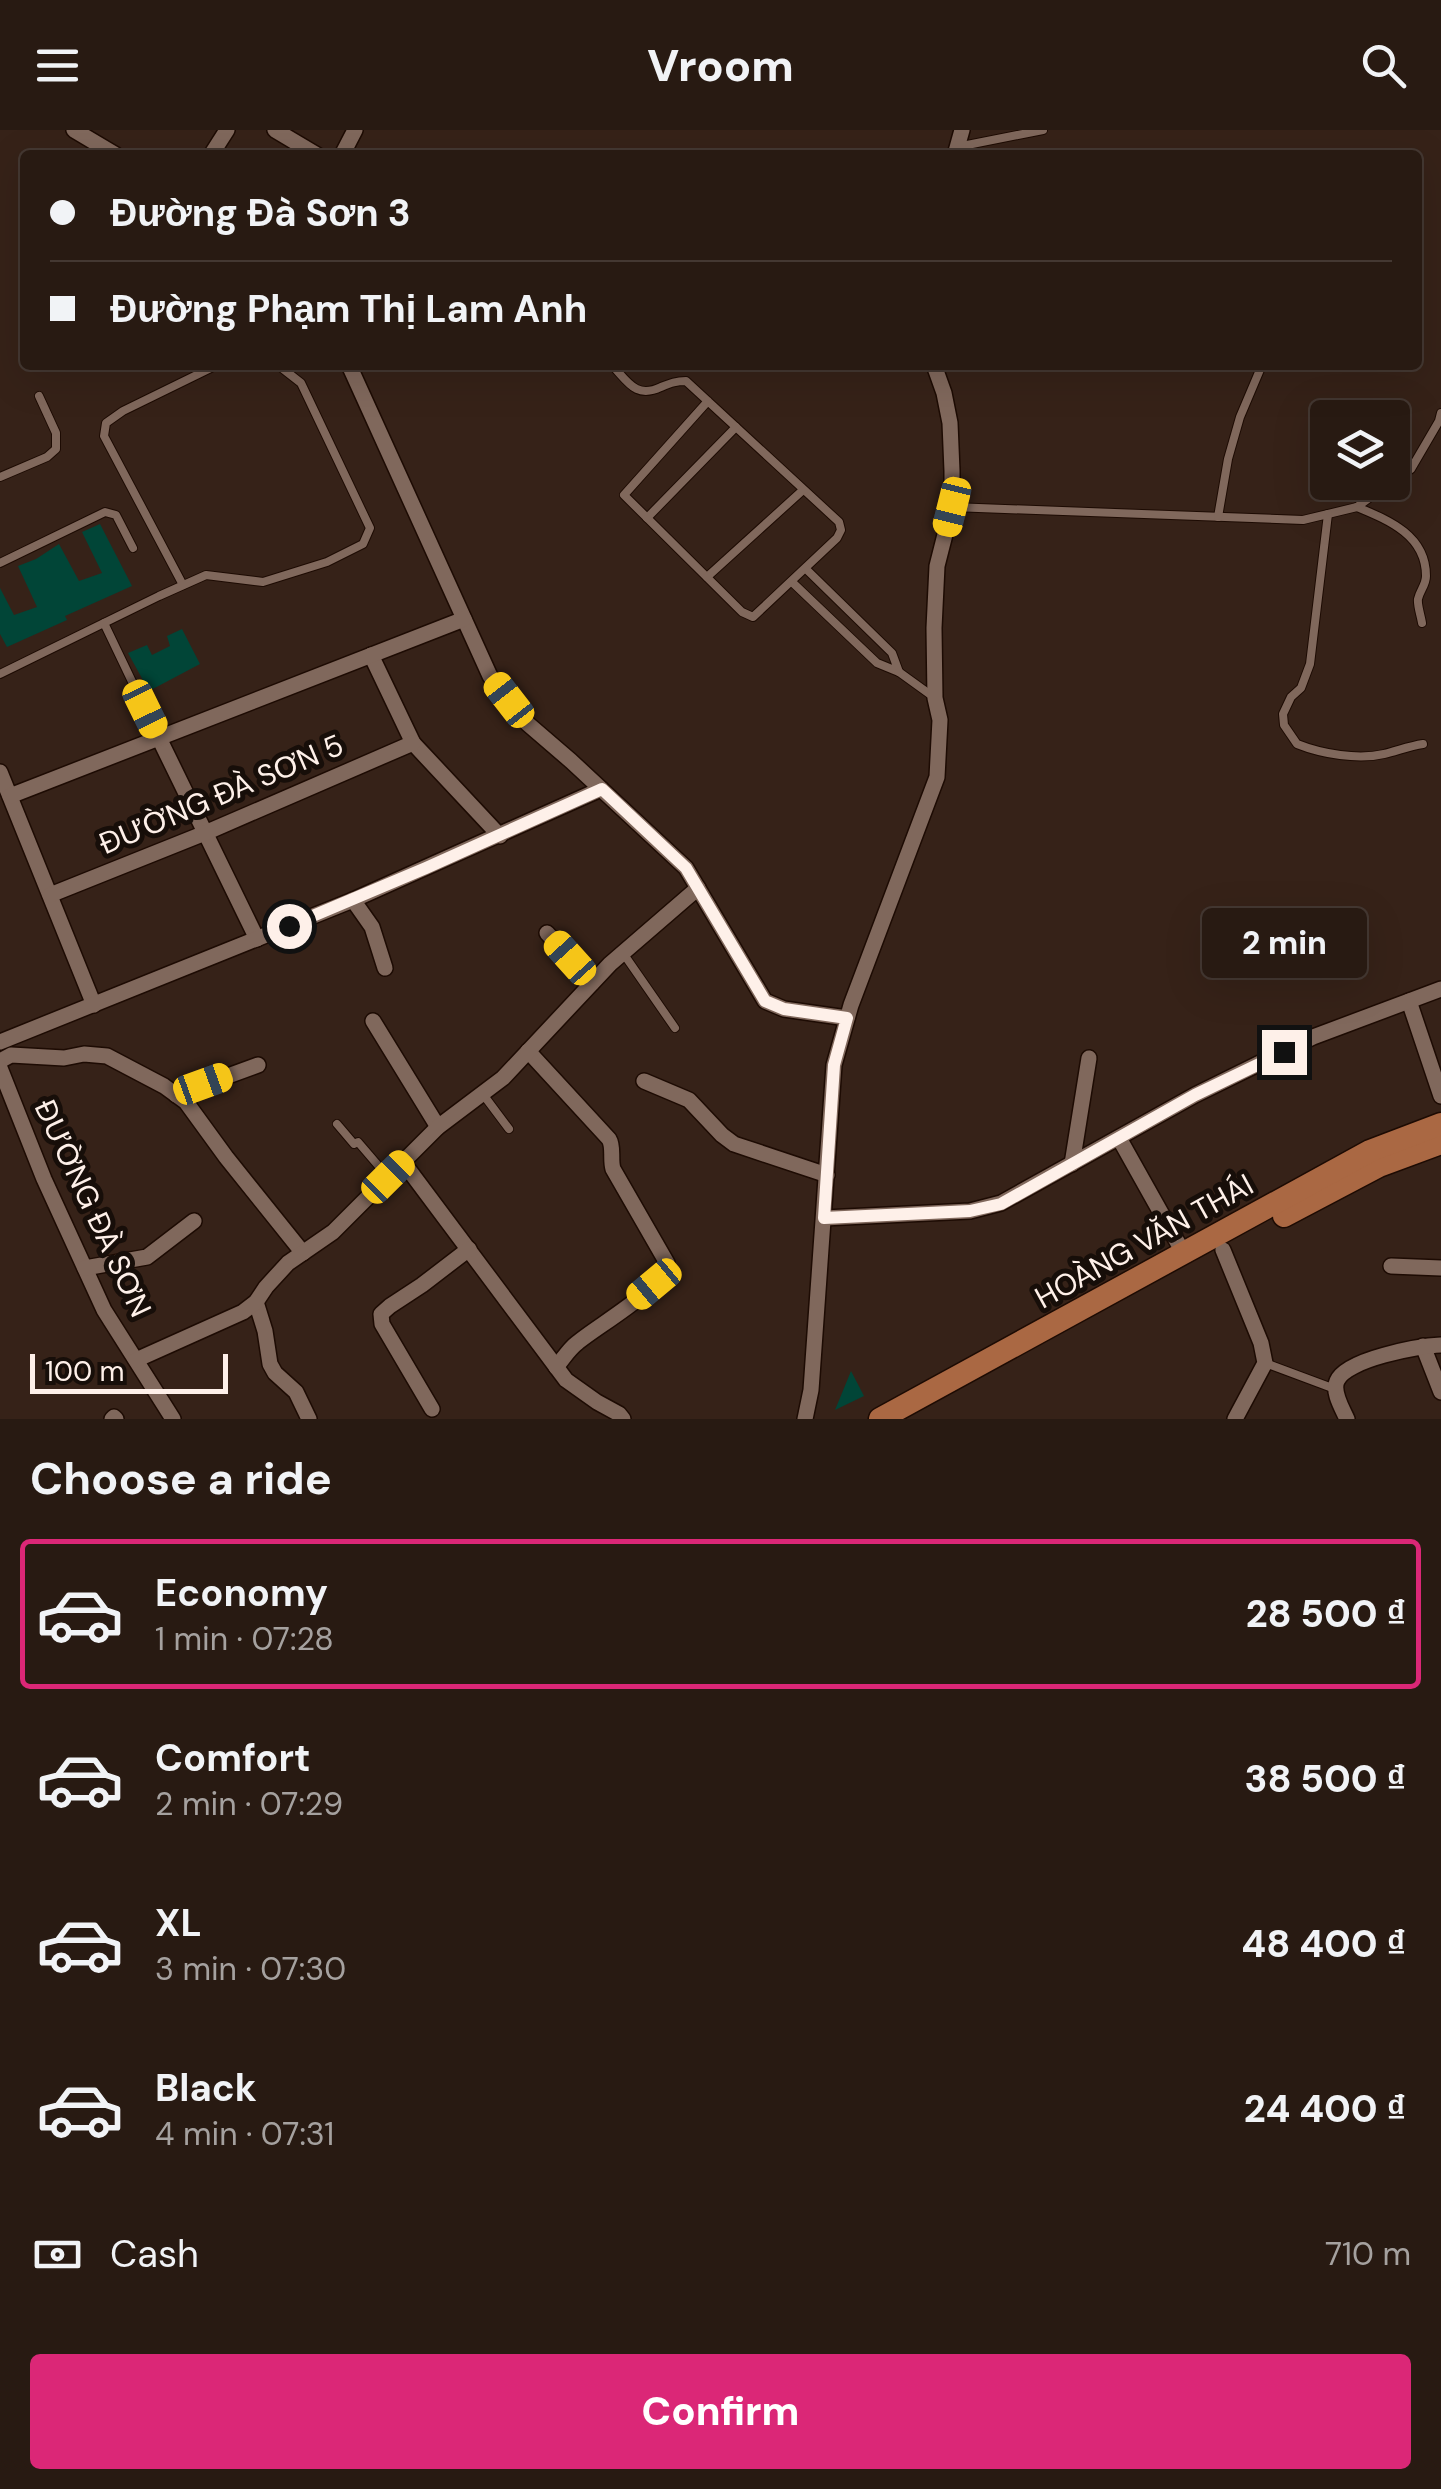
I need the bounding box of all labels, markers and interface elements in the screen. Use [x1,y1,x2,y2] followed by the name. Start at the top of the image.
[647,36,794,95] text: Vroom
[30,38,85,93] icon: menu
[1356,38,1411,93] icon: search
[110,188,411,238] text: Đường Đà Sơn 3
[110,284,587,334] text: Đường Phạm Thị Lam Anh
[1310,400,1410,500] map controls
[1310,400,1410,500] button: layers
[930,474,974,540] car
[479,667,539,733] car
[118,675,172,743] car
[93,725,349,863] street label: ĐƯỜNG ĐÀ SƠN 5
[267,904,312,949] route start
[1202,907,1366,977] callout: 2 min
[1242,922,1327,964] text: 2 min
[539,926,601,990] car
[1262,1030,1307,1075] route end
[170,1060,236,1108] car
[26,1093,160,1323] street label: ĐƯỜNG ĐÀ SƠN
[356,1145,420,1209] car
[1028,1165,1260,1317] street label: HOÀNG VĂN THÁI
[621,1253,687,1315] car
[30,1349,228,1394] scale bar
[45,1353,124,1390] text: 100 m
[30,1449,332,1508] text: Choose a ride
[155,1568,328,1618] text: Economy
[35,1569,125,1659] icon: car
[1246,1589,1406,1639] text: 28 500 ₫
[155,1618,334,1660] text: 1 min · 07:28
[155,1733,311,1783] text: Comfort
[35,1734,125,1824] icon: car
[1244,1754,1406,1804] text: 38 500 ₫
[155,1783,343,1825] text: 2 min · 07:29
[155,1898,202,1948] text: XL
[35,1899,125,1989] icon: car
[1241,1919,1406,1969] text: 48 400 ₫
[155,1948,346,1990] text: 3 min · 07:30
[155,2063,257,2113] text: Black
[35,2064,125,2154] icon: car
[1244,2084,1406,2134] text: 24 400 ₫
[155,2113,334,2155] text: 4 min · 07:31
[30,2227,85,2282] icon: cash
[110,2229,199,2279] text: Cash
[1325,2233,1411,2275] text: 710 m
[30,2354,1411,2469] button: Confirm

